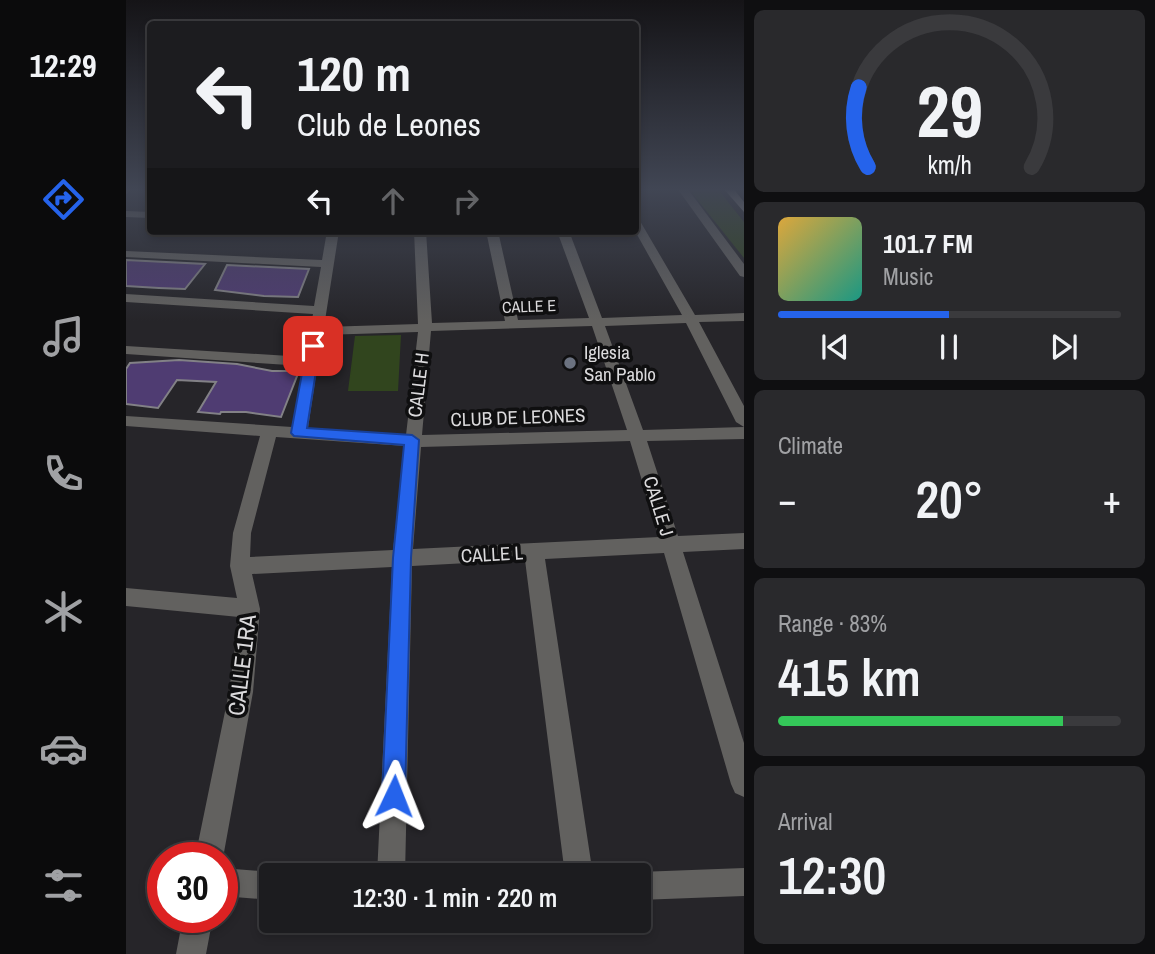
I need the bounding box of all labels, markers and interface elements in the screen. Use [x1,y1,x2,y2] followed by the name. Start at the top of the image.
[297,40,411,106] text: 120 m
[29,44,97,87] text: 12:29
[182,49,273,140] icon: left
[916,62,983,160] text: 29
[297,103,481,146] text: Club de Leones
[927,148,972,182] text: km/h
[39,175,88,224] icon: directions
[301,182,339,220] icon: left
[374,182,412,220] icon: ahead
[447,182,485,220] icon: right
[883,226,973,261] text: 101.7 FM
[883,261,933,292] text: Music
[502,294,556,318] street label: CALLE E
[39,312,88,361] icon: music
[283,316,343,376] pin
[294,327,332,365] icon: arrive
[816,328,854,366] icon: previous
[930,328,968,366] icon: pause
[1045,328,1083,366] icon: next
[584,339,656,387] place label: Iglesia San Pablo
[401,351,435,419] street label: CALLE H
[562,355,578,371] marker: Iglesia San Pablo
[450,402,586,432] street label: CLUB DE LEONES
[778,430,843,461] text: Climate
[39,449,88,498] icon: phone
[915,464,984,534] text: 20°
[638,473,680,539] street label: CALLE J
[778,474,796,525] text: −
[1103,474,1121,525] text: +
[460,539,524,569] street label: CALLE L
[39,587,88,636] icon: climate
[778,608,887,639] text: Range · 83%
[220,612,263,717] street label: CALLE 1RA
[778,642,921,712] text: 415 km
[39,724,88,773] icon: car
[357,759,431,833] position arrow
[778,806,833,837] text: Arrival
[778,840,886,910] text: 12:30
[147,842,238,933] speed limit sign: 30
[39,861,88,910] icon: filters
[353,880,557,915] text: 12:30 · 1 min · 220 m

